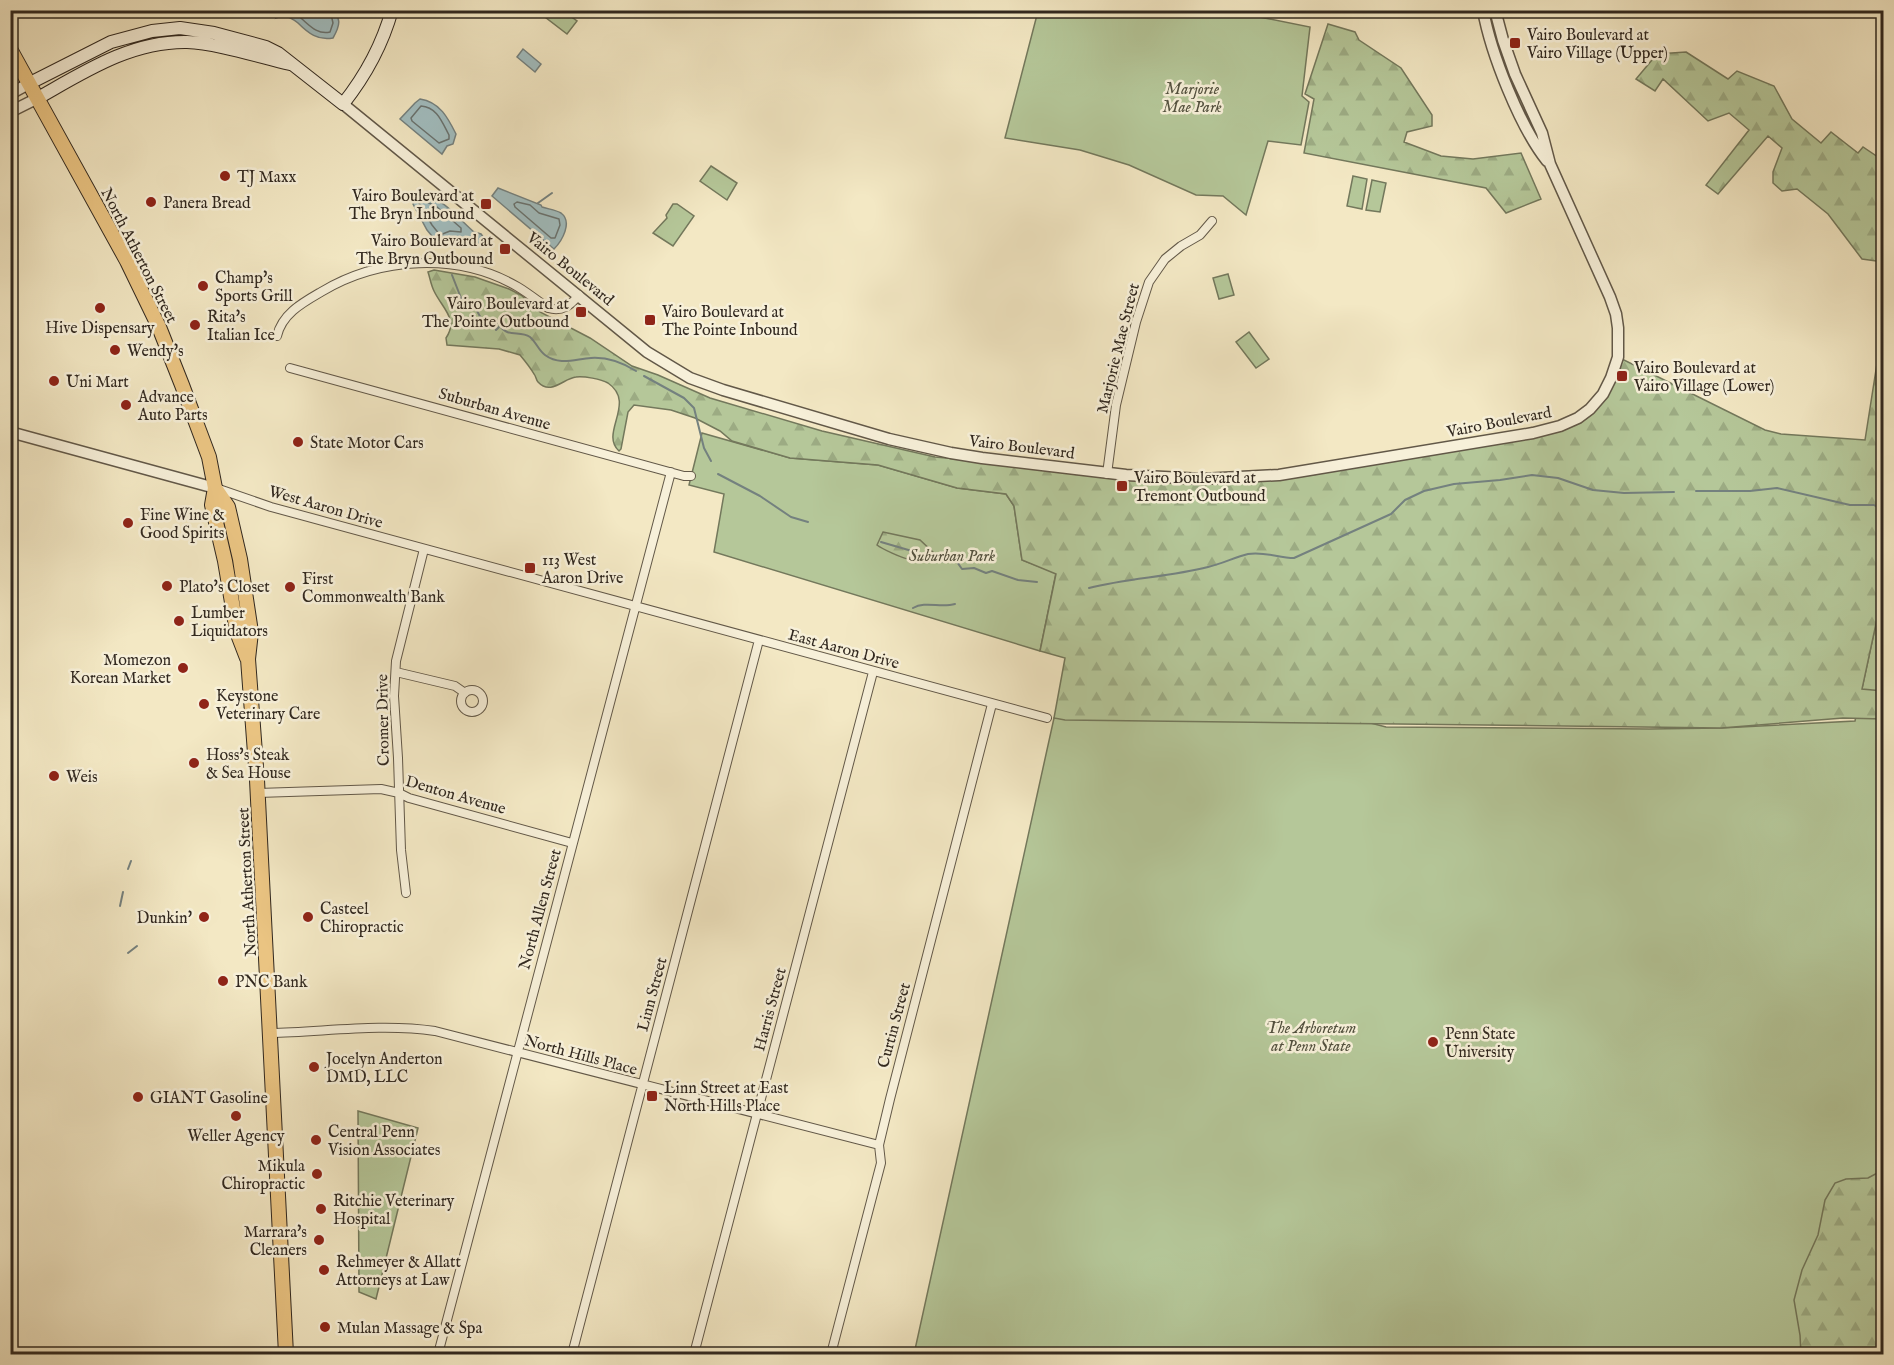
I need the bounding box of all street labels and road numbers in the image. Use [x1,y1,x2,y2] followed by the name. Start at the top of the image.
[95,185,181,327] street label: North Atherton Street
[521,228,618,311] street label: Vairo Boulevard
[1093,281,1145,416] street label: Marjorie Mae Street
[436,384,553,435] street label: Suburban Avenue
[1444,403,1554,443] street label: Vairo Boulevard
[967,431,1076,464] street label: Vairo Boulevard
[266,482,385,534] street label: West Aaron Drive
[786,626,901,674] street label: East Aaron Drive
[373,674,395,766] street label: Cromer Drive
[403,772,508,820] street label: Denton Avenue
[234,806,262,957] street label: North Atherton Street
[515,847,567,972] street label: North Allen Street
[633,955,673,1034] street label: Linn Street
[750,965,792,1053] street label: Harris Street
[874,980,916,1070] street label: Curtin Street
[522,1031,639,1081] street label: North Hills Place

